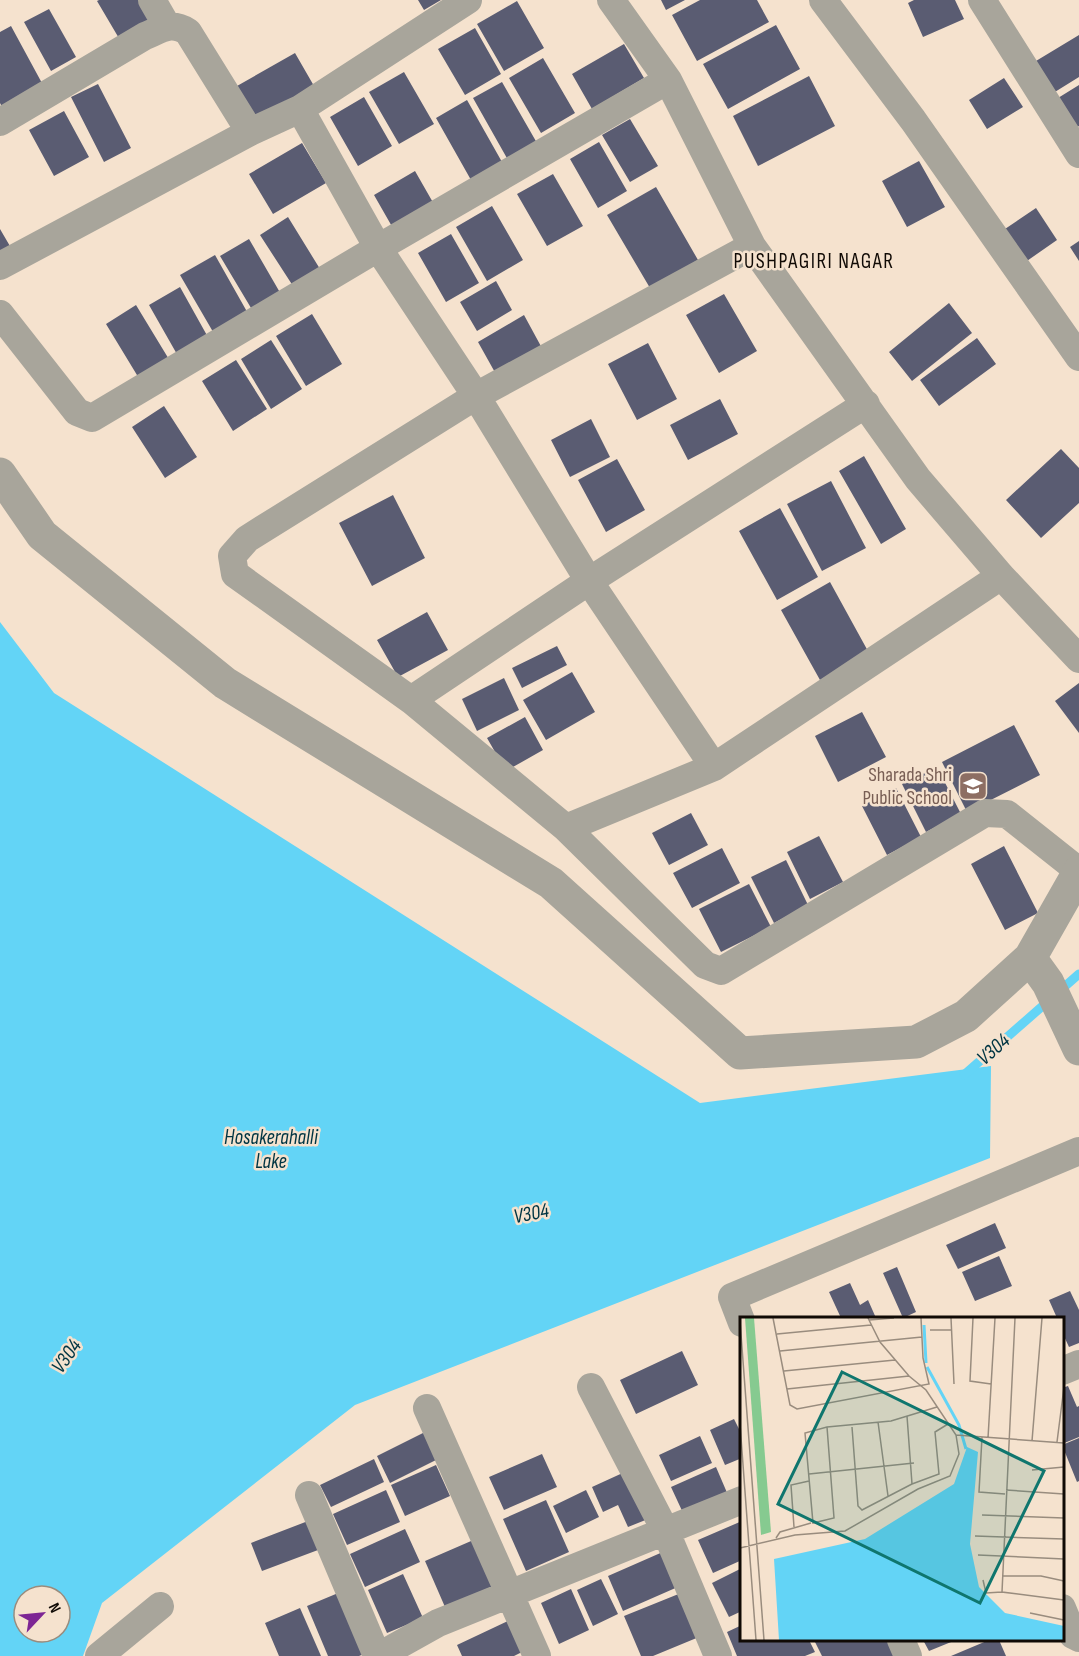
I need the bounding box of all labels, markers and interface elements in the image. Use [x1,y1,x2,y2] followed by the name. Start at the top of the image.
[734,249,894,274] district label: PUSHPAGIRI NAGAR
[862,763,952,810] place label: Sharada Shri Public School
[957,770,989,802] school or university icon: Sharada Shri Public School
[972,1028,1015,1070] water label: V304
[224,1125,319,1174] water label: Hosakerahalli Lake
[511,1198,551,1229] water label: V304
[740,1317,1064,1641] inset map
[46,1334,87,1378] water label: V304
[12,1584,72,1644] north arrow
[44,1600,65,1616] text: N

